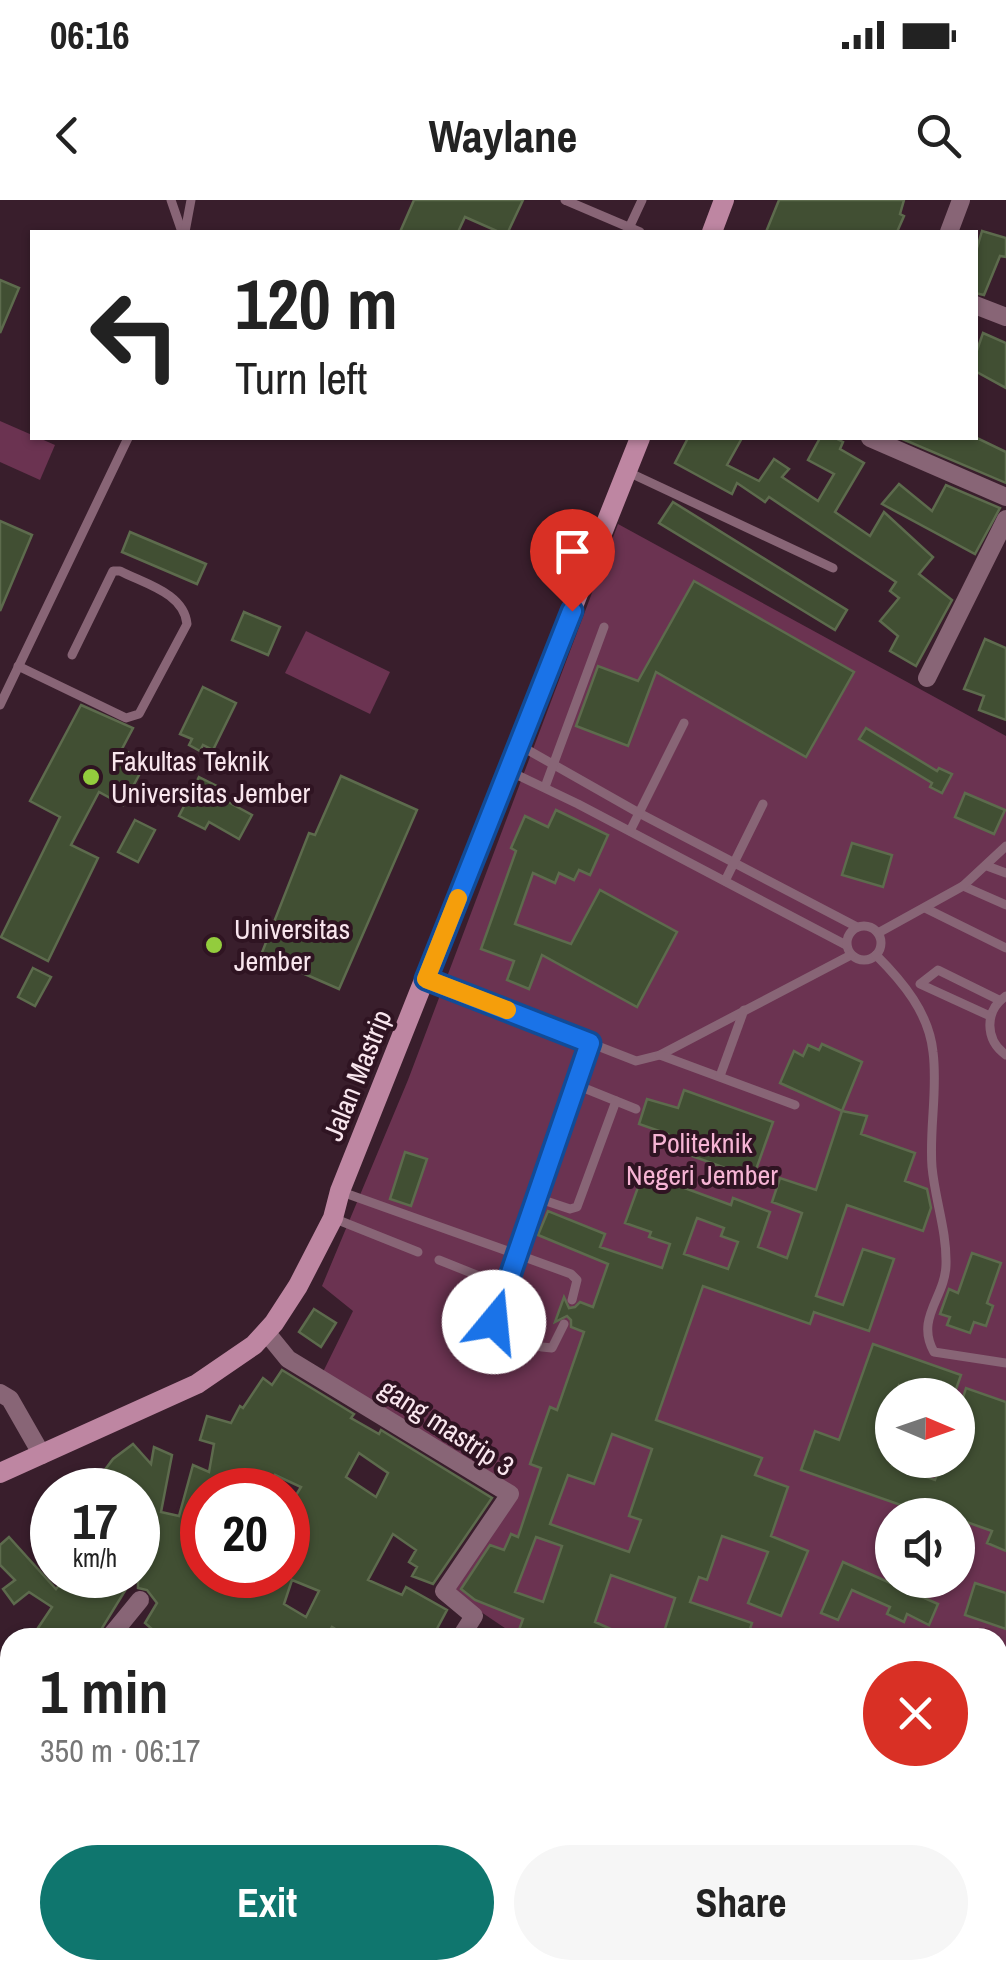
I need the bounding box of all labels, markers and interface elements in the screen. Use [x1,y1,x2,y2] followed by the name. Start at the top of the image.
[50,10,130,61] text: 06:16
[429,105,577,166] text: Waylane
[40,108,95,163] icon: back
[911,108,966,163] icon: search
[235,257,398,351] text: 120 m
[70,270,200,400] icon: left
[235,347,367,408] text: Turn left
[530,509,615,612] pin
[545,524,600,579] icon: arrive
[111,742,310,812] place label: Fakultas Teknik Universitas Jember
[80,766,102,788] marker: Fakultas Teknik Universitas Jember
[234,910,350,980] place label: Universitas Jember
[203,934,225,956] marker: Universitas Jember
[314,1004,400,1146] street label: Jalan Mastrip
[626,1124,778,1194] park label: Politeknik Negeri Jember
[442,1270,546,1374] position arrow
[372,1369,522,1485] street label: gang mastrip 3
[875,1378,975,1478] north arrow
[875,1378,975,1598] map controls
[180,1468,310,1598] speed limit sign: 20
[72,1487,118,1555] text: 17
[875,1498,975,1598] button: sound
[73,1541,117,1575] text: km/h
[40,1651,169,1732] text: 1 min
[863,1661,968,1766] button: close
[40,1729,200,1772] text: 350 m · 06:17
[40,1845,494,1960] button: Exit
[514,1845,968,1960] button: Share

